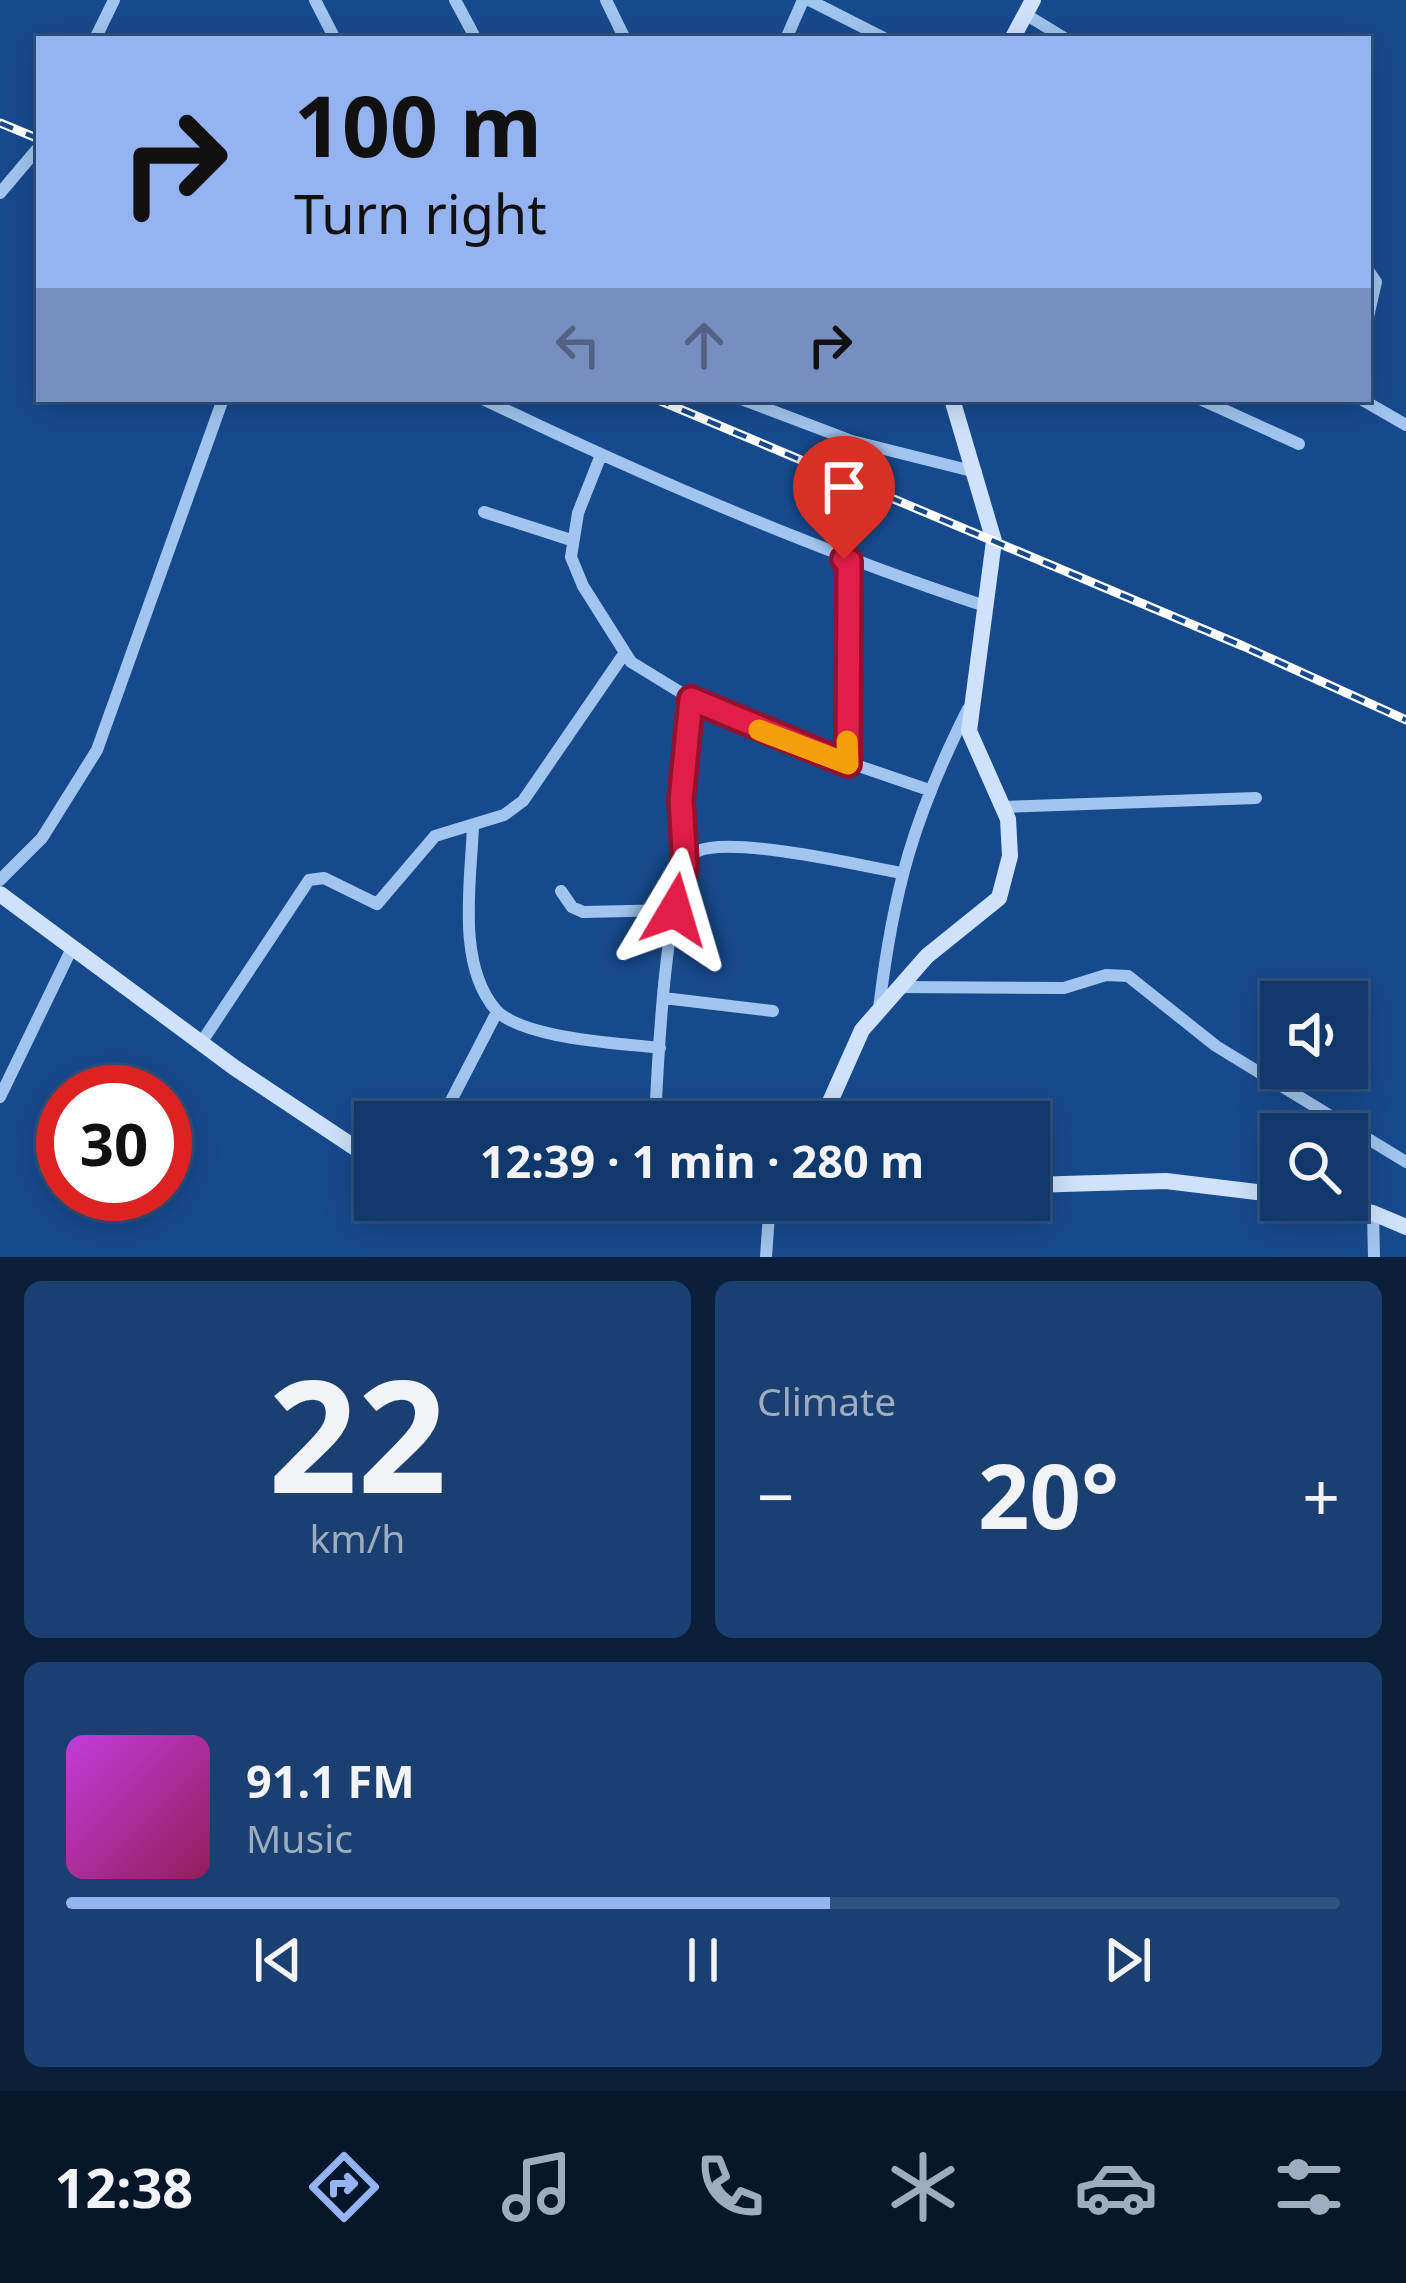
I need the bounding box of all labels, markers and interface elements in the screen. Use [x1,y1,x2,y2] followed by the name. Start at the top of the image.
[294,67,542,182] text: 100 m
[96,84,252,240] icon: right
[294,176,547,250] text: Turn right
[545,312,611,378] icon: left
[671,312,737,378] icon: ahead
[797,312,863,378] icon: right
[793,436,895,559] pin
[811,454,877,520] icon: arrive
[612,847,738,973] position arrow
[1260,981,1368,1221] map controls
[1260,981,1368,1089] button: sound
[36,1065,192,1221] speed limit sign: 30
[1260,1113,1368,1221] button: search
[480,1130,924,1191] text: 12:39 · 1 min · 280 m
[268,1326,447,1539] text: 22
[757,1374,896,1427] text: Climate
[978,1433,1119,1555] text: 20°
[757,1450,795,1540] text: −
[1302,1450,1340,1540] text: +
[310,1511,405,1564] text: km/h
[246,1750,415,1811] text: 91.1 FM
[246,1811,353,1864] text: Music
[245,1927,311,1993] icon: previous
[670,1927,736,1993] icon: pause
[1095,1927,1161,1993] icon: next
[302,2145,386,2229] icon: directions
[495,2145,579,2229] icon: music
[688,2145,772,2229] icon: phone
[881,2145,965,2229] icon: climate
[1074,2145,1158,2229] icon: car
[1267,2145,1351,2229] icon: filters
[55,2150,193,2224] text: 12:38

